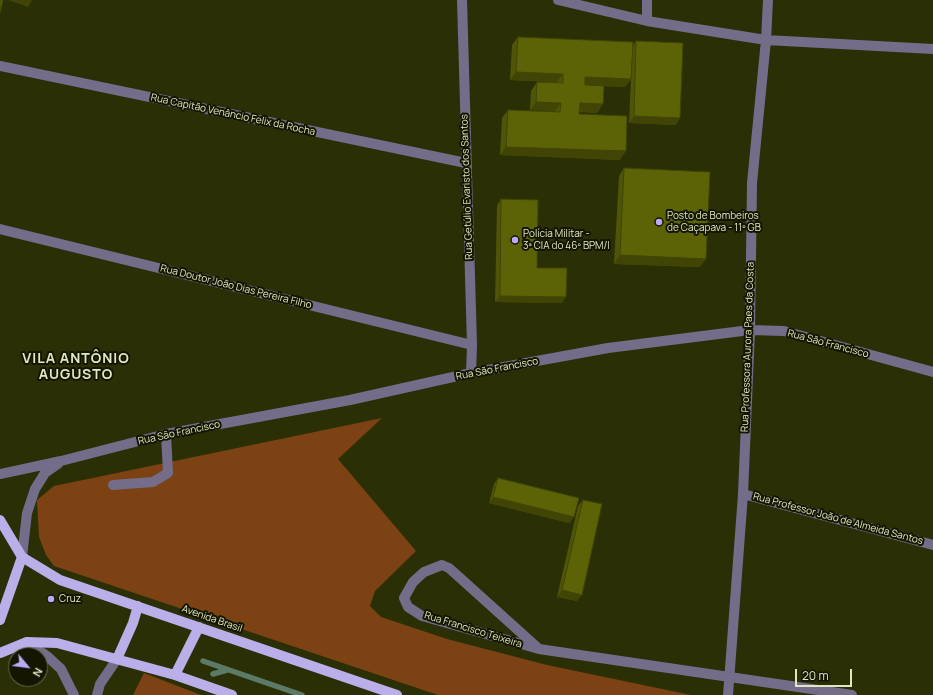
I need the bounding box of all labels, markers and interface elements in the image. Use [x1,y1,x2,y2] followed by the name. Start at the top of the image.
[150,92,316,138] street label: Rua Capitão Venâncio Felix da Rocha
[458,114,476,260] street label: Rua Getúlio Evaristo dos Santos
[667,210,761,234] place label: Posto de Bombeiros de Caçapava - 11º GB
[654,217,664,227] marker: Posto de Bombeiros de Caçapava - 11º GB
[523,228,610,252] place label: Polícia Militar - 3ª CIA do 46º BPM/I
[510,235,520,245] marker: Polícia Militar - 3ª CIA do 46º BPM/I
[159,262,313,312] street label: Rua Doutor João Dias Pereira Filho
[739,262,757,432] street label: Rua Professora Aurora Paes da Costa
[786,327,870,361] street label: Rua São Francisco
[22,351,130,384] district label: VILA ANTÔNIO AUGUSTO
[455,355,539,383] street label: Rua São Francisco
[137,418,221,448] street label: Rua São Francisco
[752,490,924,548] street label: Rua Professor João de Almeida Santos
[59,593,81,605] place label: Cruz
[46,594,56,604] marker: Cruz
[180,603,244,635] street label: Avenida Brasil
[423,609,523,651] street label: Rua Francisco Teixeira
[8,647,48,687] north arrow
[797,661,854,687] scale bar
[30,665,47,680] text: N
[802,667,829,684] text: 20 m

